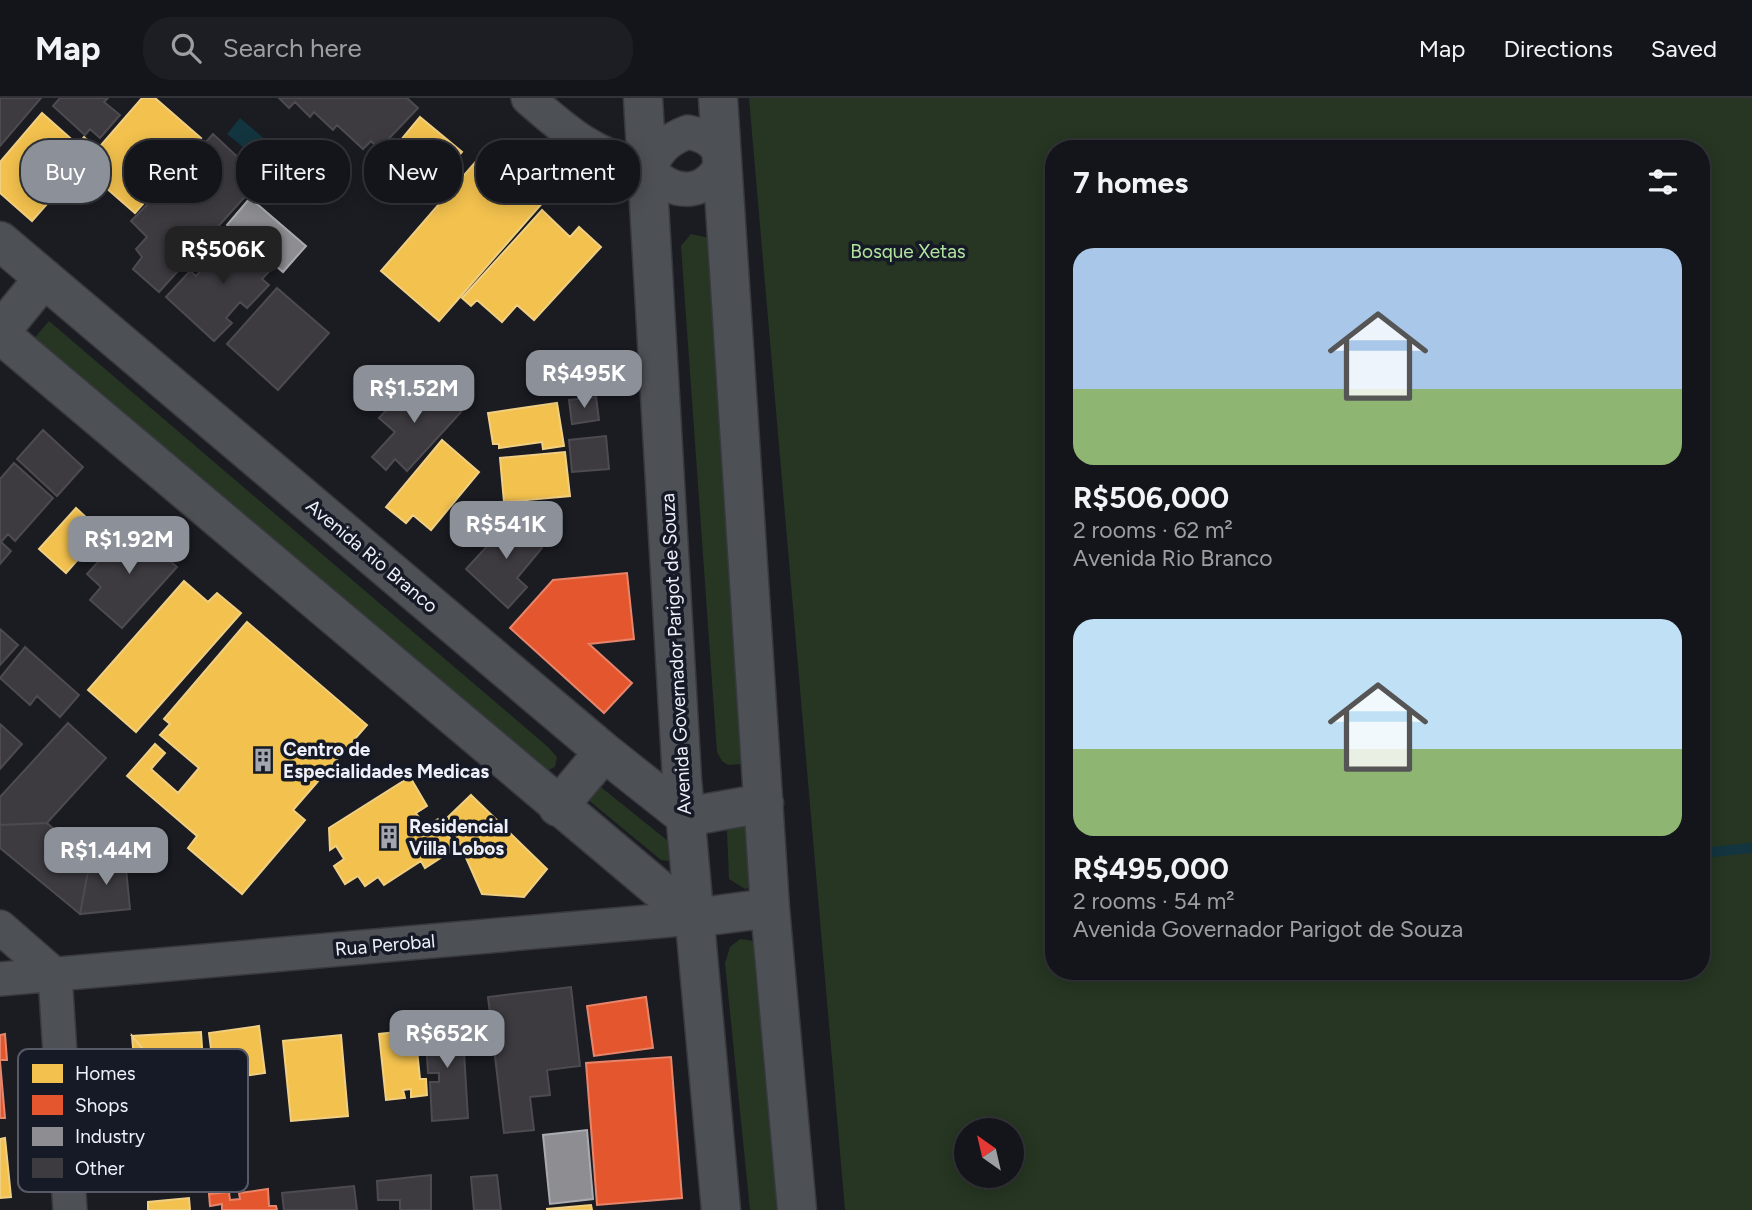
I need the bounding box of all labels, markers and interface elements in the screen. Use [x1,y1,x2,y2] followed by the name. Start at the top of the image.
[143,17,633,80] search box
[35,29,101,68] text: Map
[167,29,205,67] icon: search
[223,32,362,64] text: Search here
[1419,34,1465,63] text: Map
[1503,34,1613,63] text: Directions
[1651,34,1717,63] text: Saved
[21,140,110,203] chip: Buy
[124,140,222,203] chip: Rent
[236,140,350,203] chip: Filters
[364,140,462,203] chip: New
[476,140,640,203] chip: Apartment
[1644,163,1682,201] icon: filters
[1073,164,1188,201] text: 7 homes
[166,226,280,286] pin: R$506K
[181,235,265,263] text: R$506K
[850,240,966,263] park label: Bosque Xetas
[1315,293,1441,419] icon: home
[527,350,641,410] pin: R$495K
[542,359,626,387] text: R$495K
[349,366,479,425] pin: R$1.52M
[369,374,459,402] text: R$1.52M
[1073,479,1229,516] text: R$506,000
[656,492,696,816] street label: Avenida Governador Parigot de Souza
[301,494,443,618] street label: Avenida Rio Branco
[449,502,563,561] pin: R$541K
[466,510,546,538] text: R$541K
[1073,516,1233,544] text: 2 rooms · 62 m²
[64,517,194,576] pin: R$1.92M
[84,525,174,553] text: R$1.92M
[1073,544,1273,572] text: Avenida Rio Branco
[1315,664,1441,790] icon: home
[283,738,489,783] place label: Centro de Especialidades Medicas
[249,746,277,774] building icon: Centro de Especialidades Medicas
[409,815,508,860] place label: Residencial Villa Lobos
[375,823,403,851] building icon: Residencial Villa Lobos
[41,828,171,887] pin: R$1.44M
[60,836,152,864] text: R$1.44M
[1073,850,1229,887] text: R$495,000
[1073,887,1235,915] text: 2 rooms · 54 m²
[1073,915,1463,943] text: Avenida Governador Parigot de Souza
[334,929,436,961] street label: Rua Perobal
[390,1010,504,1070] pin: R$652K
[406,1019,488,1047] text: R$652K
[18,1049,248,1192] legend
[75,1062,136,1085] text: Homes
[75,1094,129,1117] text: Shops
[954,1118,1024,1188] north arrow
[954,1118,1024,1188] map controls
[75,1125,145,1148] text: Industry
[75,1157,125,1180] text: Other

